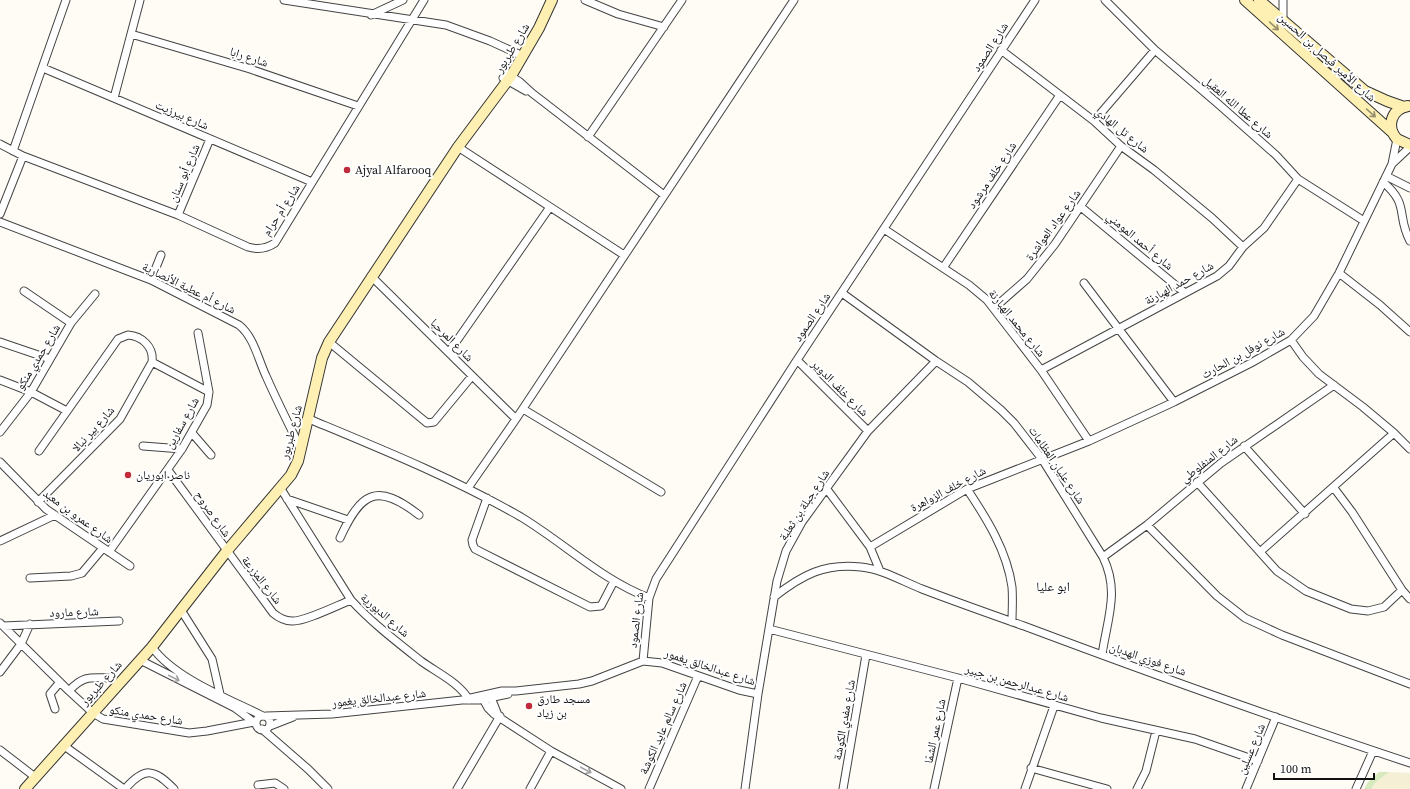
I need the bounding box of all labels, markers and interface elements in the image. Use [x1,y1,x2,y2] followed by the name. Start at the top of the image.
[1275,9,1379,105] street label: شارع الأمير فيصل بن الحسين
[968,19,1012,75] street label: شارع الصمود
[490,20,533,77] street label: شارع طبربور
[1269,21,1279,31] one-way arrow
[228,43,270,71] street label: شارع رابا
[1200,72,1277,142] street label: شارع عطا الله العقيل
[153,97,211,133] street label: شارع بيرزيت
[1090,103,1152,158] street label: شارع تل الهادي
[1365,109,1376,118] one-way arrow
[964,138,1020,212] street label: شارع خلف مرشود
[165,141,203,205] street label: شارع أبو سنان
[355,162,432,178] place label: Ajyal Alfarooq
[342,165,352,175] marker: Ajyal Alfarooq
[258,181,304,239] street label: شارع أم حرام
[1022,186,1084,264] street label: شارع عواد العواشرة
[1102,208,1177,275] street label: شارع أحمد المومني
[1142,257,1216,309] street label: شارع حمد الهبارنة
[140,258,239,318] street label: شارع أم عطية الأنصارية
[985,286,1049,360] street label: شارع محمد الهبارنة
[790,289,834,345] street label: شارع الصمود
[427,315,477,365] street label: شارع المرحبا
[12,321,66,394] street label: شارع حمدي منكو
[1198,323,1288,383] street label: شارع نوفل بن الحارث
[807,355,872,420] street label: شارع خلف الدوير
[161,394,203,452] street label: شارع سفارين
[68,402,118,456] street label: شارع بير نبالا
[276,403,306,462] street label: شارع طبربور
[1025,423,1089,507] street label: شارع عليان العظامات
[1177,431,1242,488] street label: شارع المنفلوطي
[907,462,989,516] street label: شارع خلف الزواهرة
[775,466,833,544] street label: شارع جبلة بن ثعلبة
[136,467,190,483] place label: ناصر ابوريان
[123,470,133,480] marker: ناصر ابوريان
[40,485,116,547] street label: شارع عمرو بن معبد
[191,488,235,540] street label: شارع صروح
[238,553,286,607] street label: شارع المزرعة
[1036,578,1070,595] district label: ابو عليا
[357,589,413,641] street label: شارع الدبورية
[625,591,647,649] street label: شارع الصمود
[49,603,99,621] street label: شارع مارود
[1107,638,1189,682] street label: شارع فوزي الهدبان
[662,644,758,689] street label: شارع عبدالخالق يغمور
[76,657,126,710] street label: شارع طبربور
[962,660,1071,705] street label: شارع عبدالرحمن بن جبير
[168,675,180,682] one-way arrow
[829,678,861,762] street label: شارع مفدي الكوشة
[635,679,691,777] street label: شارع سالم عايد الكوشة
[330,685,427,711] street label: شارع عبدالخالق يغمور
[537,691,590,721] place label: مسجد طارق بن زياد
[920,697,950,765] street label: شارع عمر الشمّا
[108,701,184,731] street label: شارع حمدي منكو
[524,701,534,711] marker: مسجد طارق بن زياد
[1233,721,1269,777] street label: شارع عسلين
[1274,755,1374,781] scale bar
[1280,761,1312,777] text: 100 m
[580,766,592,774] one-way arrow

